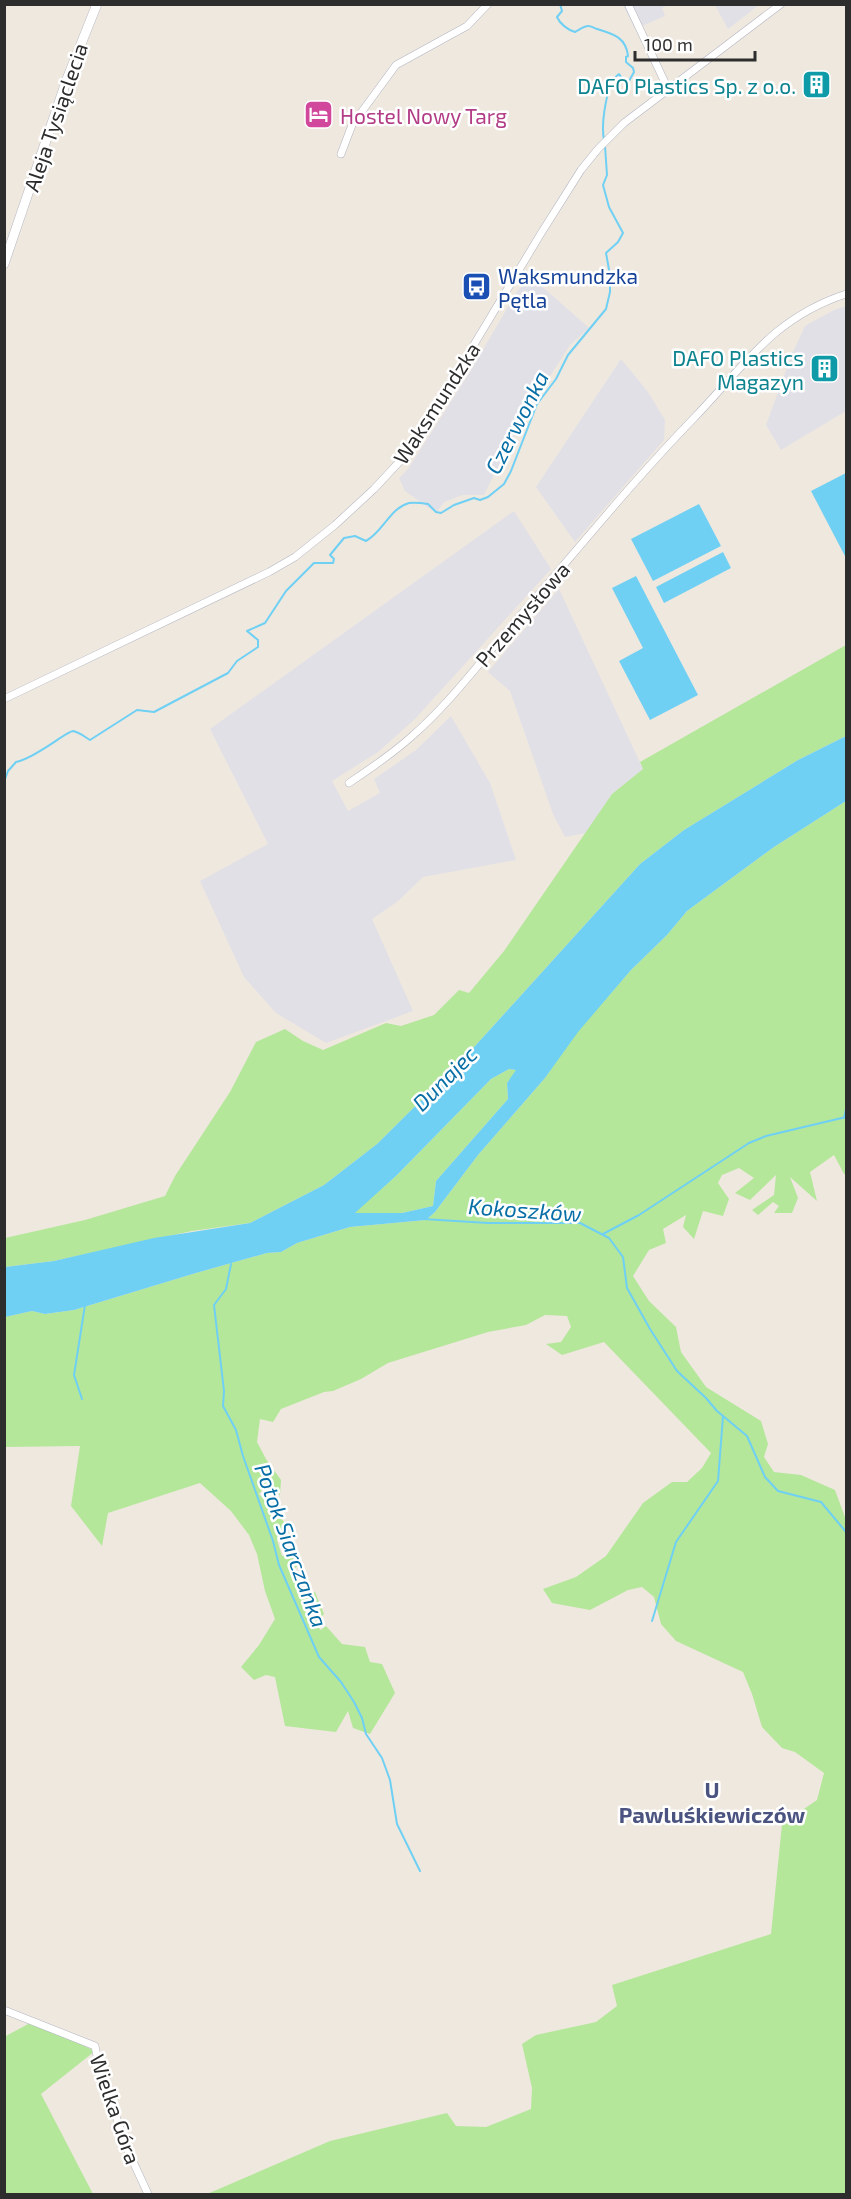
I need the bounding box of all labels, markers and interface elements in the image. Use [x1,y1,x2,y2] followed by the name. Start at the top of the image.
[635,24,755,62] scale bar
[644,33,693,55] text: 100 m
[18,39,93,195] street label: Aleja Tysiąclecia
[801,69,833,101] building icon: DAFO Plastics Sp. z o.o.
[577,73,796,98] place label: DAFO Plastics Sp. z o.o.
[303,99,335,131] hotel icon: Hostel Nowy Targ
[340,103,507,128] place label: Hostel Nowy Targ
[498,263,638,312] place label: Waksmundzka Pętla
[461,271,493,303] bus stop icon: Waksmundzka Pętla
[387,337,485,469] street label: Waksmundzka
[672,345,804,394] place label: DAFO Plastics Magazyn
[809,353,841,385] building icon: DAFO Plastics Magazyn
[479,366,553,478] water label: Czerwonka
[470,557,574,671] street label: Przemysłowa
[406,1040,483,1116] water label: Dunajec
[468,1192,583,1226] water label: Kokoszków
[250,1460,334,1630] water label: Potok Siarczanka
[619,1776,806,1827] district label: U Pawluśkiewiczów
[86,2051,146,2167] street label: Wielka Góra

